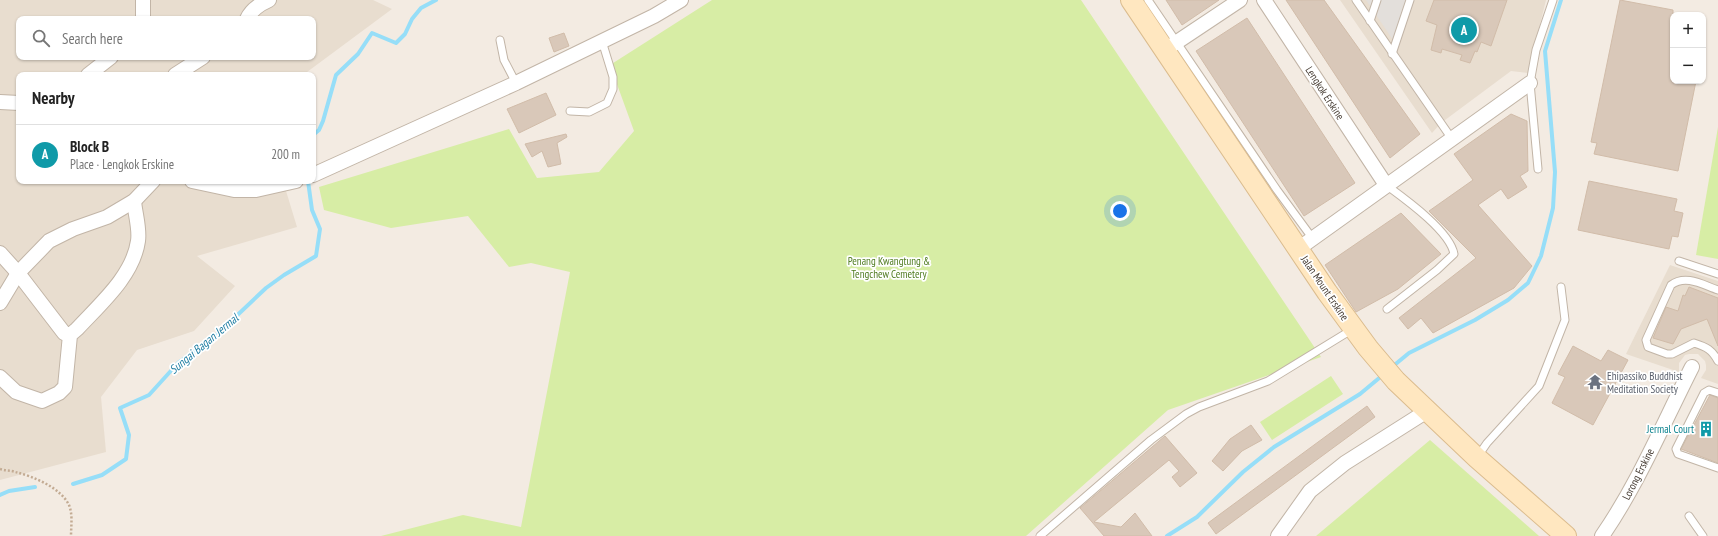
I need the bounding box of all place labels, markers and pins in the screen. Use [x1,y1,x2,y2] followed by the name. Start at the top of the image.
[1451,15,1477,45] pin: A
[1607,369,1683,396] place label: Ehipassiko Buddhist Meditation Society
[1586,373,1604,391] temple icon: Ehipassiko Buddhist Meditation Society
[1697,420,1715,438] building icon: Jermal Court
[1646,422,1694,436] place label: Jermal Court

